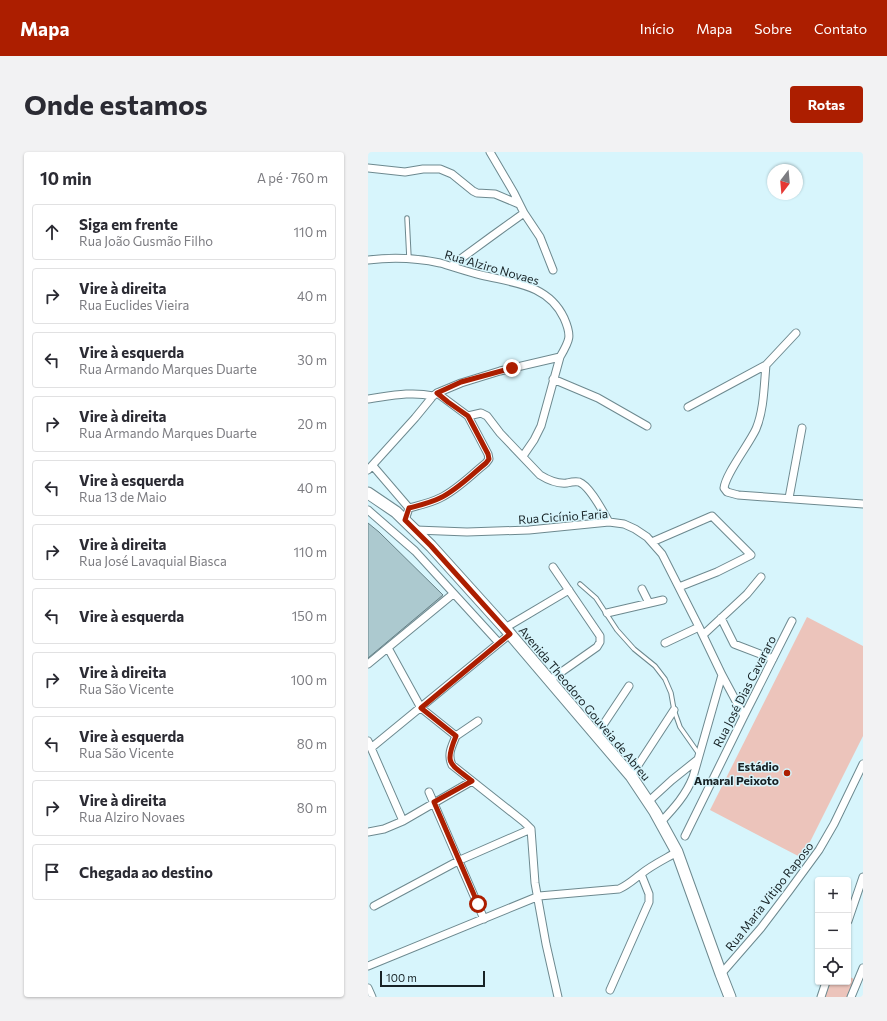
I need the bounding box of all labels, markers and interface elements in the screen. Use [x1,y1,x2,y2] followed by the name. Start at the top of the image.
[20,17,69,40] text: Mapa
[640,20,674,37] text: Início
[696,20,732,37] text: Mapa
[754,20,792,37] text: Sobre
[814,20,867,37] text: Contato
[790,86,863,123] button: Rotas
[24,87,208,121] text: Onde estamos
[767,164,803,200] north arrow
[40,168,92,189] text: 10 min
[257,170,328,186] text: A pé · 760 m
[79,215,178,233] text: Siga em frente
[41,221,63,243] icon: ahead
[294,224,327,240] text: 110 m
[79,233,213,249] text: Rua João Gusmão Filho
[443,247,541,287] street label: Rua Alziro Novaes
[79,279,167,297] text: Vire à direita
[41,285,63,307] icon: right
[297,288,327,304] text: 40 m
[79,297,189,313] text: Rua Euclides Vieira
[79,343,184,361] text: Vire à esquerda
[41,349,63,371] icon: left
[297,352,327,368] text: 30 m
[503,359,521,377] route end
[79,361,257,377] text: Rua Armando Marques Duarte
[79,407,167,425] text: Vire à direita
[41,413,63,435] icon: right
[298,416,327,432] text: 20 m
[79,425,257,441] text: Rua Armando Marques Duarte
[79,471,184,489] text: Vire à esquerda
[41,477,63,499] icon: left
[297,480,327,496] text: 40 m
[79,489,167,505] text: Rua 13 de Maio
[518,506,608,526] street label: Rua Cicínio Faria
[79,535,167,553] text: Vire à direita
[41,541,63,563] icon: right
[294,544,327,560] text: 110 m
[79,553,227,569] text: Rua José Lavaquial Biasca
[41,605,63,627] icon: left
[79,607,184,625] text: Vire à esquerda
[292,608,327,624] text: 150 m
[516,623,654,783] street label: Avenida Theodoro Gouveia de Abreu
[710,633,779,750] street label: Rua José Dias Cavararo
[79,663,167,681] text: Vire à direita
[41,669,63,691] icon: right
[291,672,327,688] text: 100 m
[79,681,174,697] text: Rua São Vicente
[79,727,184,745] text: Vire à esquerda
[41,733,63,755] icon: left
[297,736,327,752] text: 80 m
[79,745,174,761] text: Rua São Vicente
[694,759,779,787] place label: Estádio Amaral Peixoto
[782,768,792,778] marker: Estádio Amaral Peixoto
[79,791,167,809] text: Vire à direita
[41,797,63,819] icon: right
[297,800,327,816] text: 80 m
[79,809,185,825] text: Rua Alziro Novaes
[722,839,816,953] street label: Rua Maria Vitipo Raposo
[41,861,63,883] icon: arrive
[79,863,213,881] text: Chegada ao destino
[815,877,851,985] map controls
[815,877,851,913] button: +
[469,895,487,913] route start
[815,913,851,949] button: −
[815,949,851,985] button: locate
[380,969,485,988] scale bar
[386,971,417,984] text: 100 m

